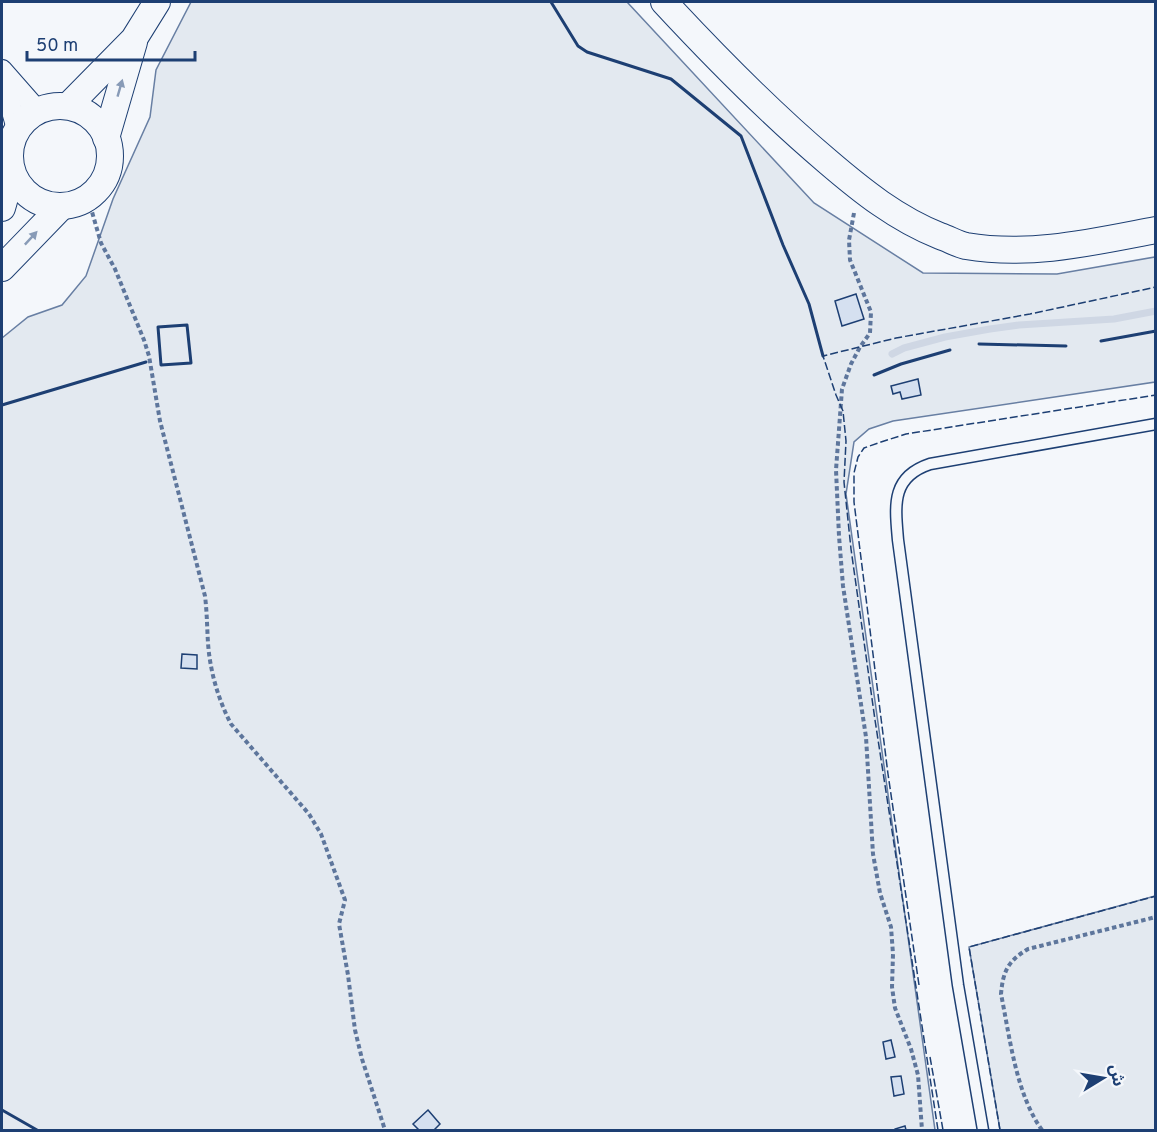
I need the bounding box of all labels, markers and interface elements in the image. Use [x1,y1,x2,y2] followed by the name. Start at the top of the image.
[27,24,195,62] scale bar
[36,35,78,58] text: 50 m
[116,79,125,97] one-way arrow
[24,231,38,245] one-way arrow
[1073,1048,1133,1108] north arrow
[1104,1063,1128,1088] text: ش

